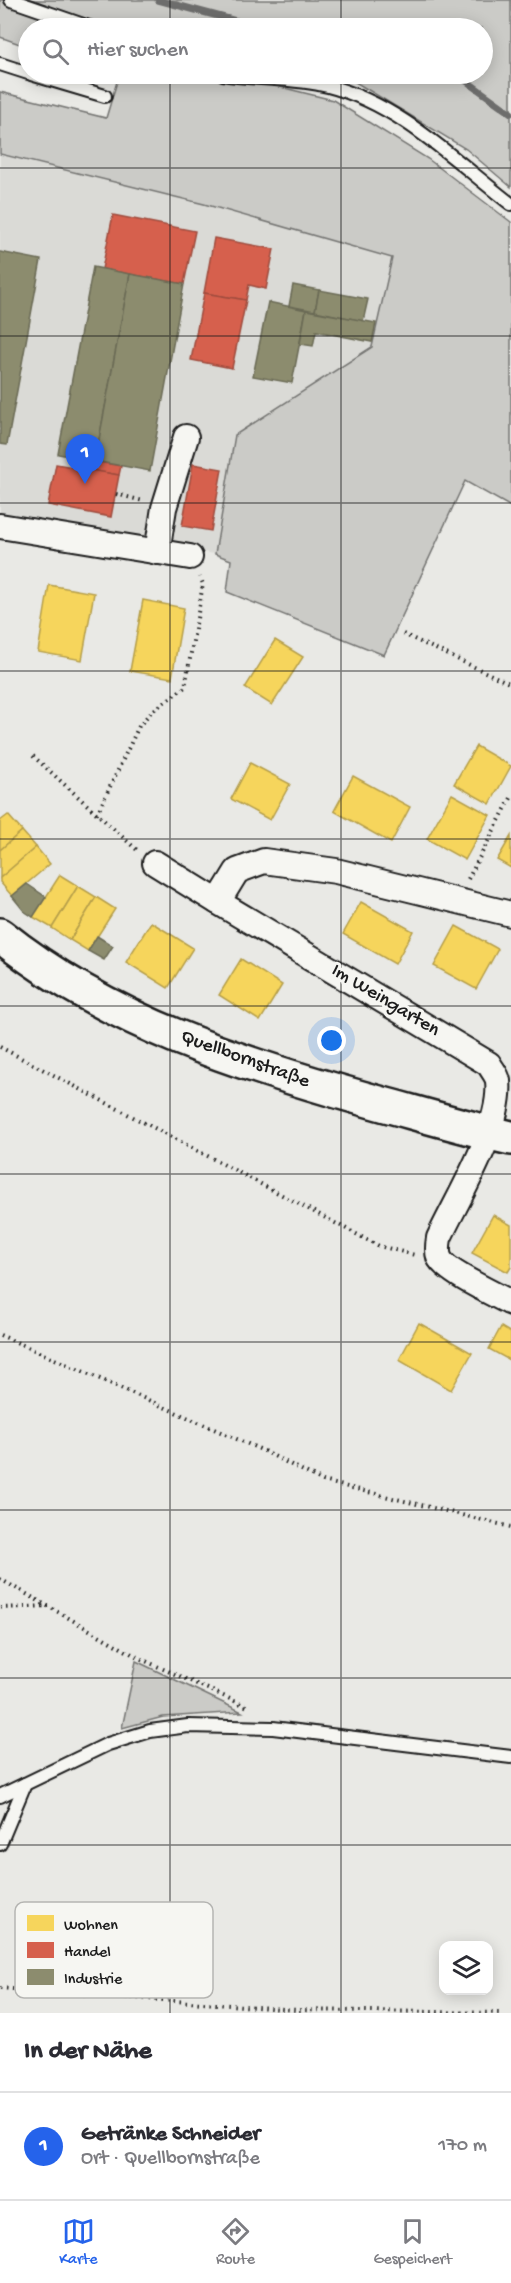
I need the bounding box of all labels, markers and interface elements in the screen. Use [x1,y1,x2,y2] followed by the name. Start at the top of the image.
[18,18,493,84] search box
[39,35,72,68] icon: search
[87,38,188,64] text: Hier suchen
[66,434,104,484] pin: 1
[327,960,444,1043] street label: Im Weingarten
[177,1026,313,1094] street label: Quellbornstraße
[317,1026,346,1055] your location
[15,1902,213,1998] legend
[64,1917,118,1936] text: Wohnen
[439,1941,493,1995] map controls
[439,1941,493,1995] button: layers
[64,1944,111,1963] text: Handel
[64,1971,123,1990] text: Industrie
[24,2037,152,2068] text: In der Nähe
[81,2122,260,2148] text: Getränke Schneider
[39,2135,48,2158] text: 1
[438,2135,487,2158] text: 170 m
[81,2148,260,2171] text: Ort · Quellbornstraße
[59,2215,97,2270] tab: Karte
[216,2215,255,2270] tab: Route
[373,2215,452,2270] tab: Gespeichert

